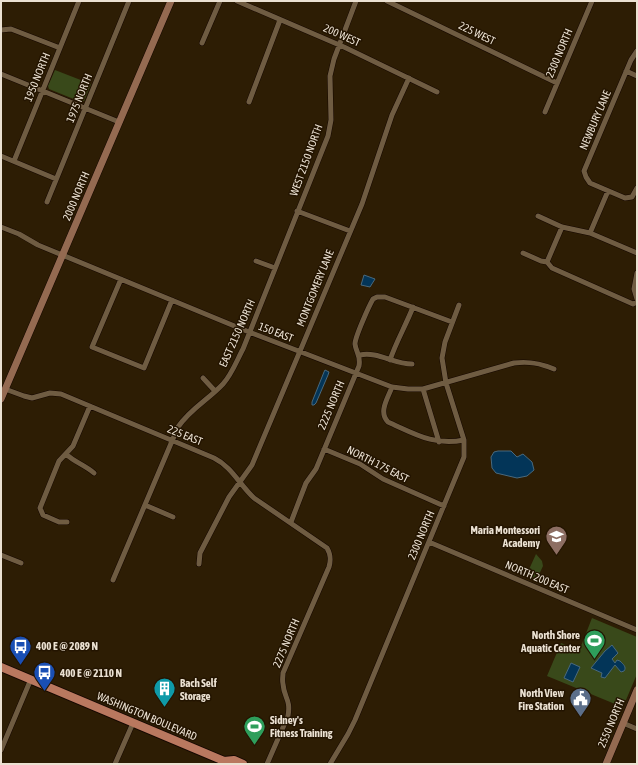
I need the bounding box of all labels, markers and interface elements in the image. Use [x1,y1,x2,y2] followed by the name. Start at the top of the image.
[457,19,497,47] street label: 225 WEST
[322,22,362,49] street label: 200 WEST
[543,27,575,79] street label: 2300 NORTH
[22,51,52,103] street label: 1950 NORTH
[64,72,94,124] street label: 1975 NORTH
[577,88,613,152] street label: NEWBURY LANE
[287,123,325,197] street label: WEST 2150 NORTH
[60,170,92,222] street label: 2000 NORTH
[294,248,336,328] street label: MONTGOMERY LANE
[217,297,257,369] street label: EAST 2150 NORTH
[257,320,295,344] street label: 150 EAST
[315,379,347,431] street label: 2225 NORTH
[166,423,204,447] street label: 225 EAST
[345,443,411,485] street label: NORTH 175 EAST
[405,509,437,561] street label: 2300 NORTH
[543,523,569,556] school or university icon: Maria Montessori Academy
[470,524,540,549] place label: Maria Montessori Academy
[504,558,571,596] street label: NORTH 200 EAST
[270,617,302,669] street label: 2275 NORTH
[582,628,608,661] sports icon: North Shore Aquatic Center
[520,629,581,654] place label: North Shore Aquatic Center
[7,633,33,666] bus stop icon: 400 E @ 2089 N
[35,640,98,652] place label: 400 E @ 2089 N
[32,660,58,693] bus stop icon: 400 E @ 2110 N
[59,667,122,679] place label: 400 E @ 2110 N
[152,676,178,709] building icon: Bach Self Storage
[180,677,218,702] place label: Bach Self Storage
[567,686,593,719] public building icon: North View Fire Station
[518,687,564,712] place label: North View Fire Station
[95,689,199,743] street label: WASHINGTON BOULEVARD
[595,697,627,749] street label: 2550 NORTH
[241,713,267,746] sports icon: Sidney's Fitness Training
[270,714,333,739] place label: Sidney's Fitness Training

